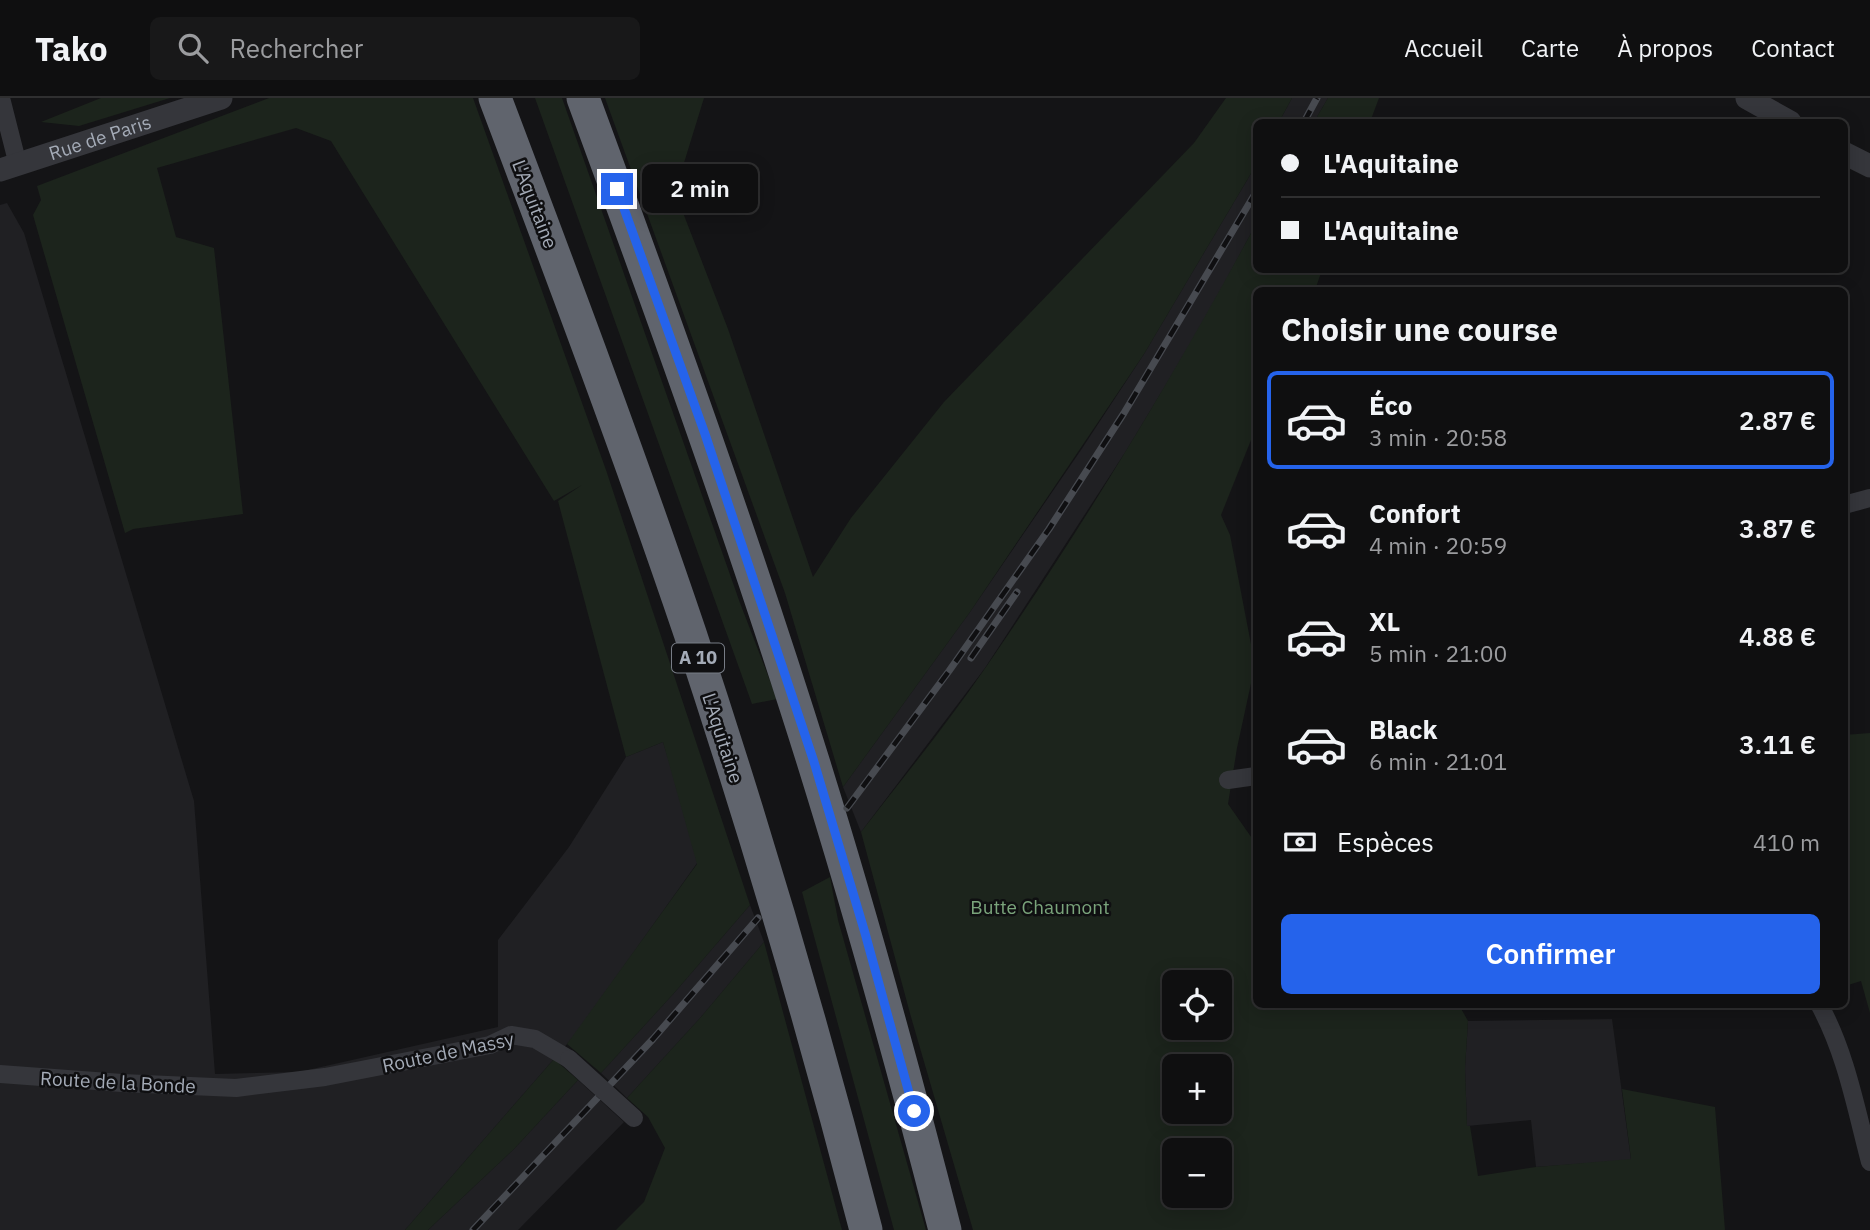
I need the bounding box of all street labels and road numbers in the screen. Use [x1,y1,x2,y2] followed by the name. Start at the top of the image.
[46,110,154,165] street label: Rue de Paris
[507,156,563,252] street label: L'Aquitaine
[672,644,724,672] road number: A 10
[697,690,749,786] street label: L'Aquitaine
[380,1026,516,1078] street label: Route de Massy
[40,1066,196,1098] street label: Route de la Bonde

